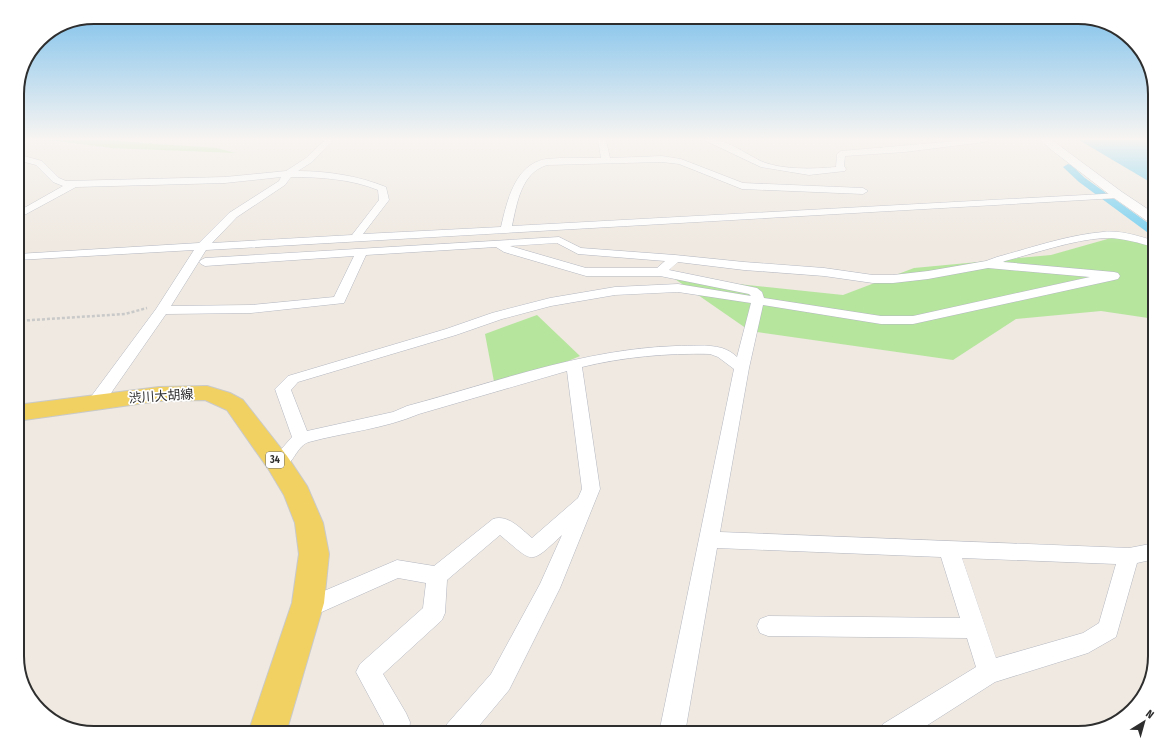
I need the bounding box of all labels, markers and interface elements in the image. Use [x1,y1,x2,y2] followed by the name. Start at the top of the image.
[128,386,194,406] street label: 渋川大胡線
[266,452,284,468] road number: 34
[1124,702,1164,742] north arrow
[1143,707,1156,722] text: N

